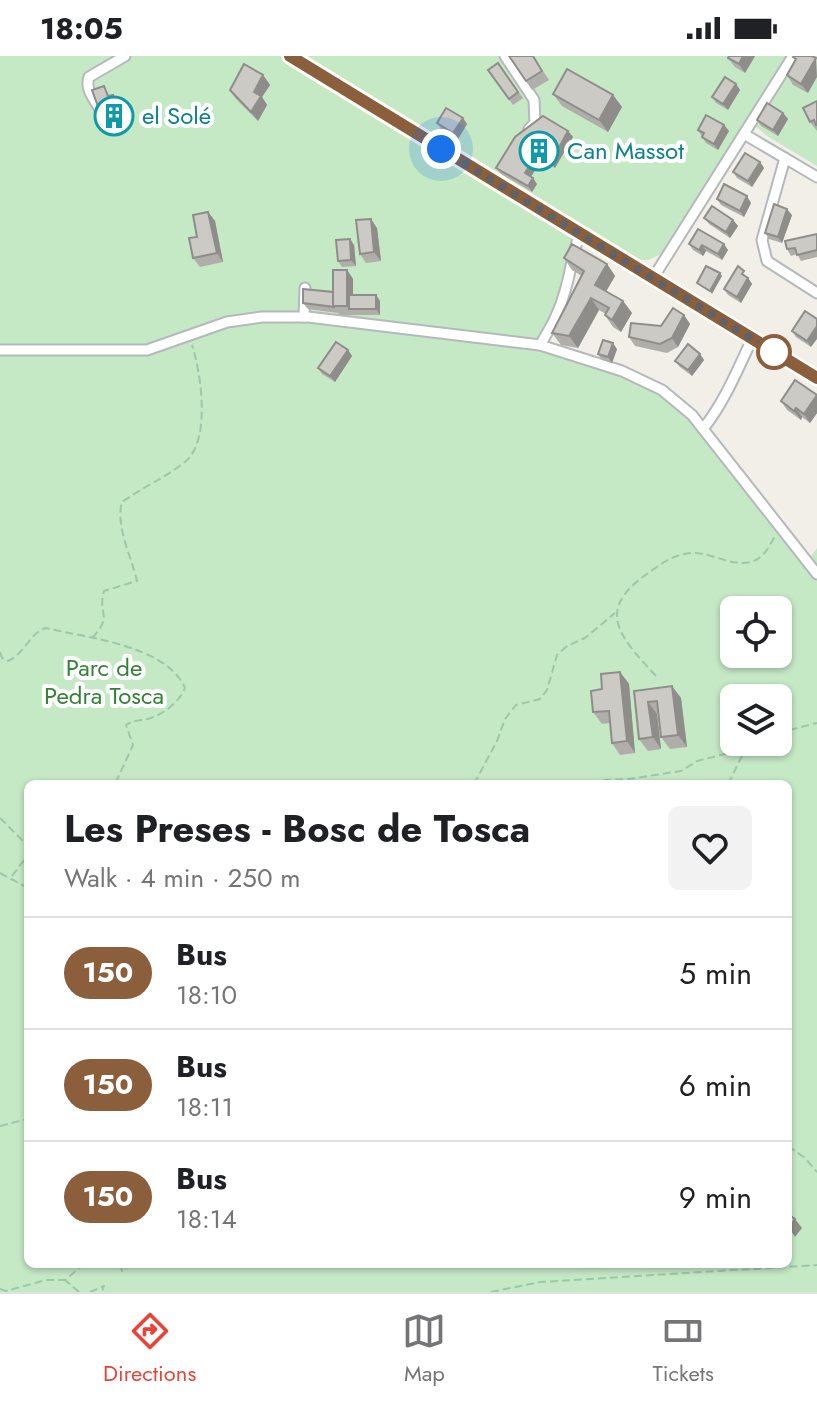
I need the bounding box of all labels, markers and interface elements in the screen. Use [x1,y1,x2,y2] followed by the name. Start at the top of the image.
[40,7,123,50] text: 18:05
[93,95,135,137] building icon: el Solé
[142,98,211,133] place label: el Solé
[421,129,461,169] your location
[518,130,560,172] building icon: Can Massot
[567,133,684,168] place label: Can Massot
[757,335,791,369] unlabelled marker
[720,596,792,756] map controls
[720,596,792,668] button: locate
[44,650,164,713] park label: Parc de Pedra Tosca
[720,684,792,756] button: layers
[64,801,530,856] text: Les Preses - Bosc de Tosca
[668,806,752,890] button: heart
[64,859,301,897] text: Walk · 4 min · 250 m
[176,933,227,976] text: Bus
[83,952,133,993] text: 150
[679,952,752,995] text: 5 min
[176,976,237,1014] text: 18:10
[176,1045,227,1088] text: Bus
[83,1064,133,1105] text: 150
[679,1064,752,1107] text: 6 min
[176,1088,233,1126] text: 18:11
[176,1157,227,1200] text: Bus
[83,1176,133,1217] text: 150
[679,1176,752,1219] text: 9 min
[176,1200,237,1238] text: 18:14
[103,1309,196,1389] tab: Directions
[402,1309,446,1389] tab: Map
[653,1309,714,1389] tab: Tickets

